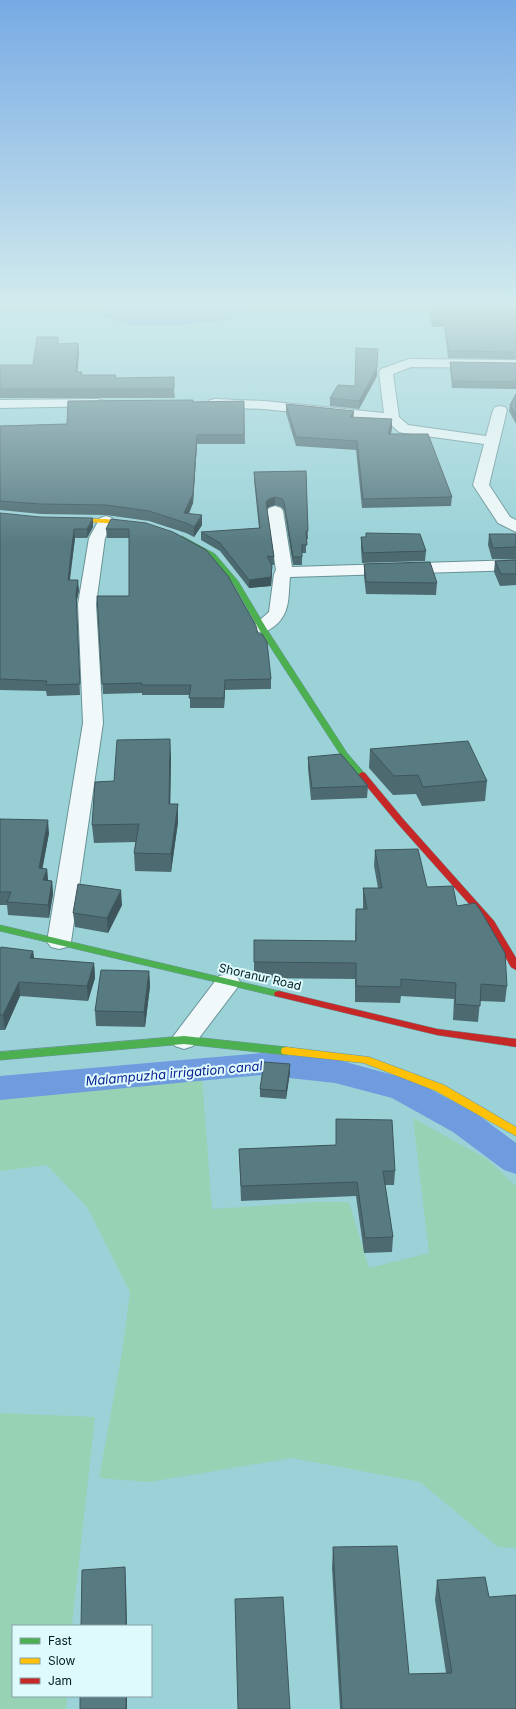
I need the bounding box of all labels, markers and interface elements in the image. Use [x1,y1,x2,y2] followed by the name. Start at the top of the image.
[217,960,303,993] street label: Shoranur Road
[85,1057,264,1089] water label: Malampuzha irrigation canal
[12,1625,152,1697] legend
[48,1633,72,1648] text: Fast
[48,1653,76,1668] text: Slow
[48,1673,72,1688] text: Jam

